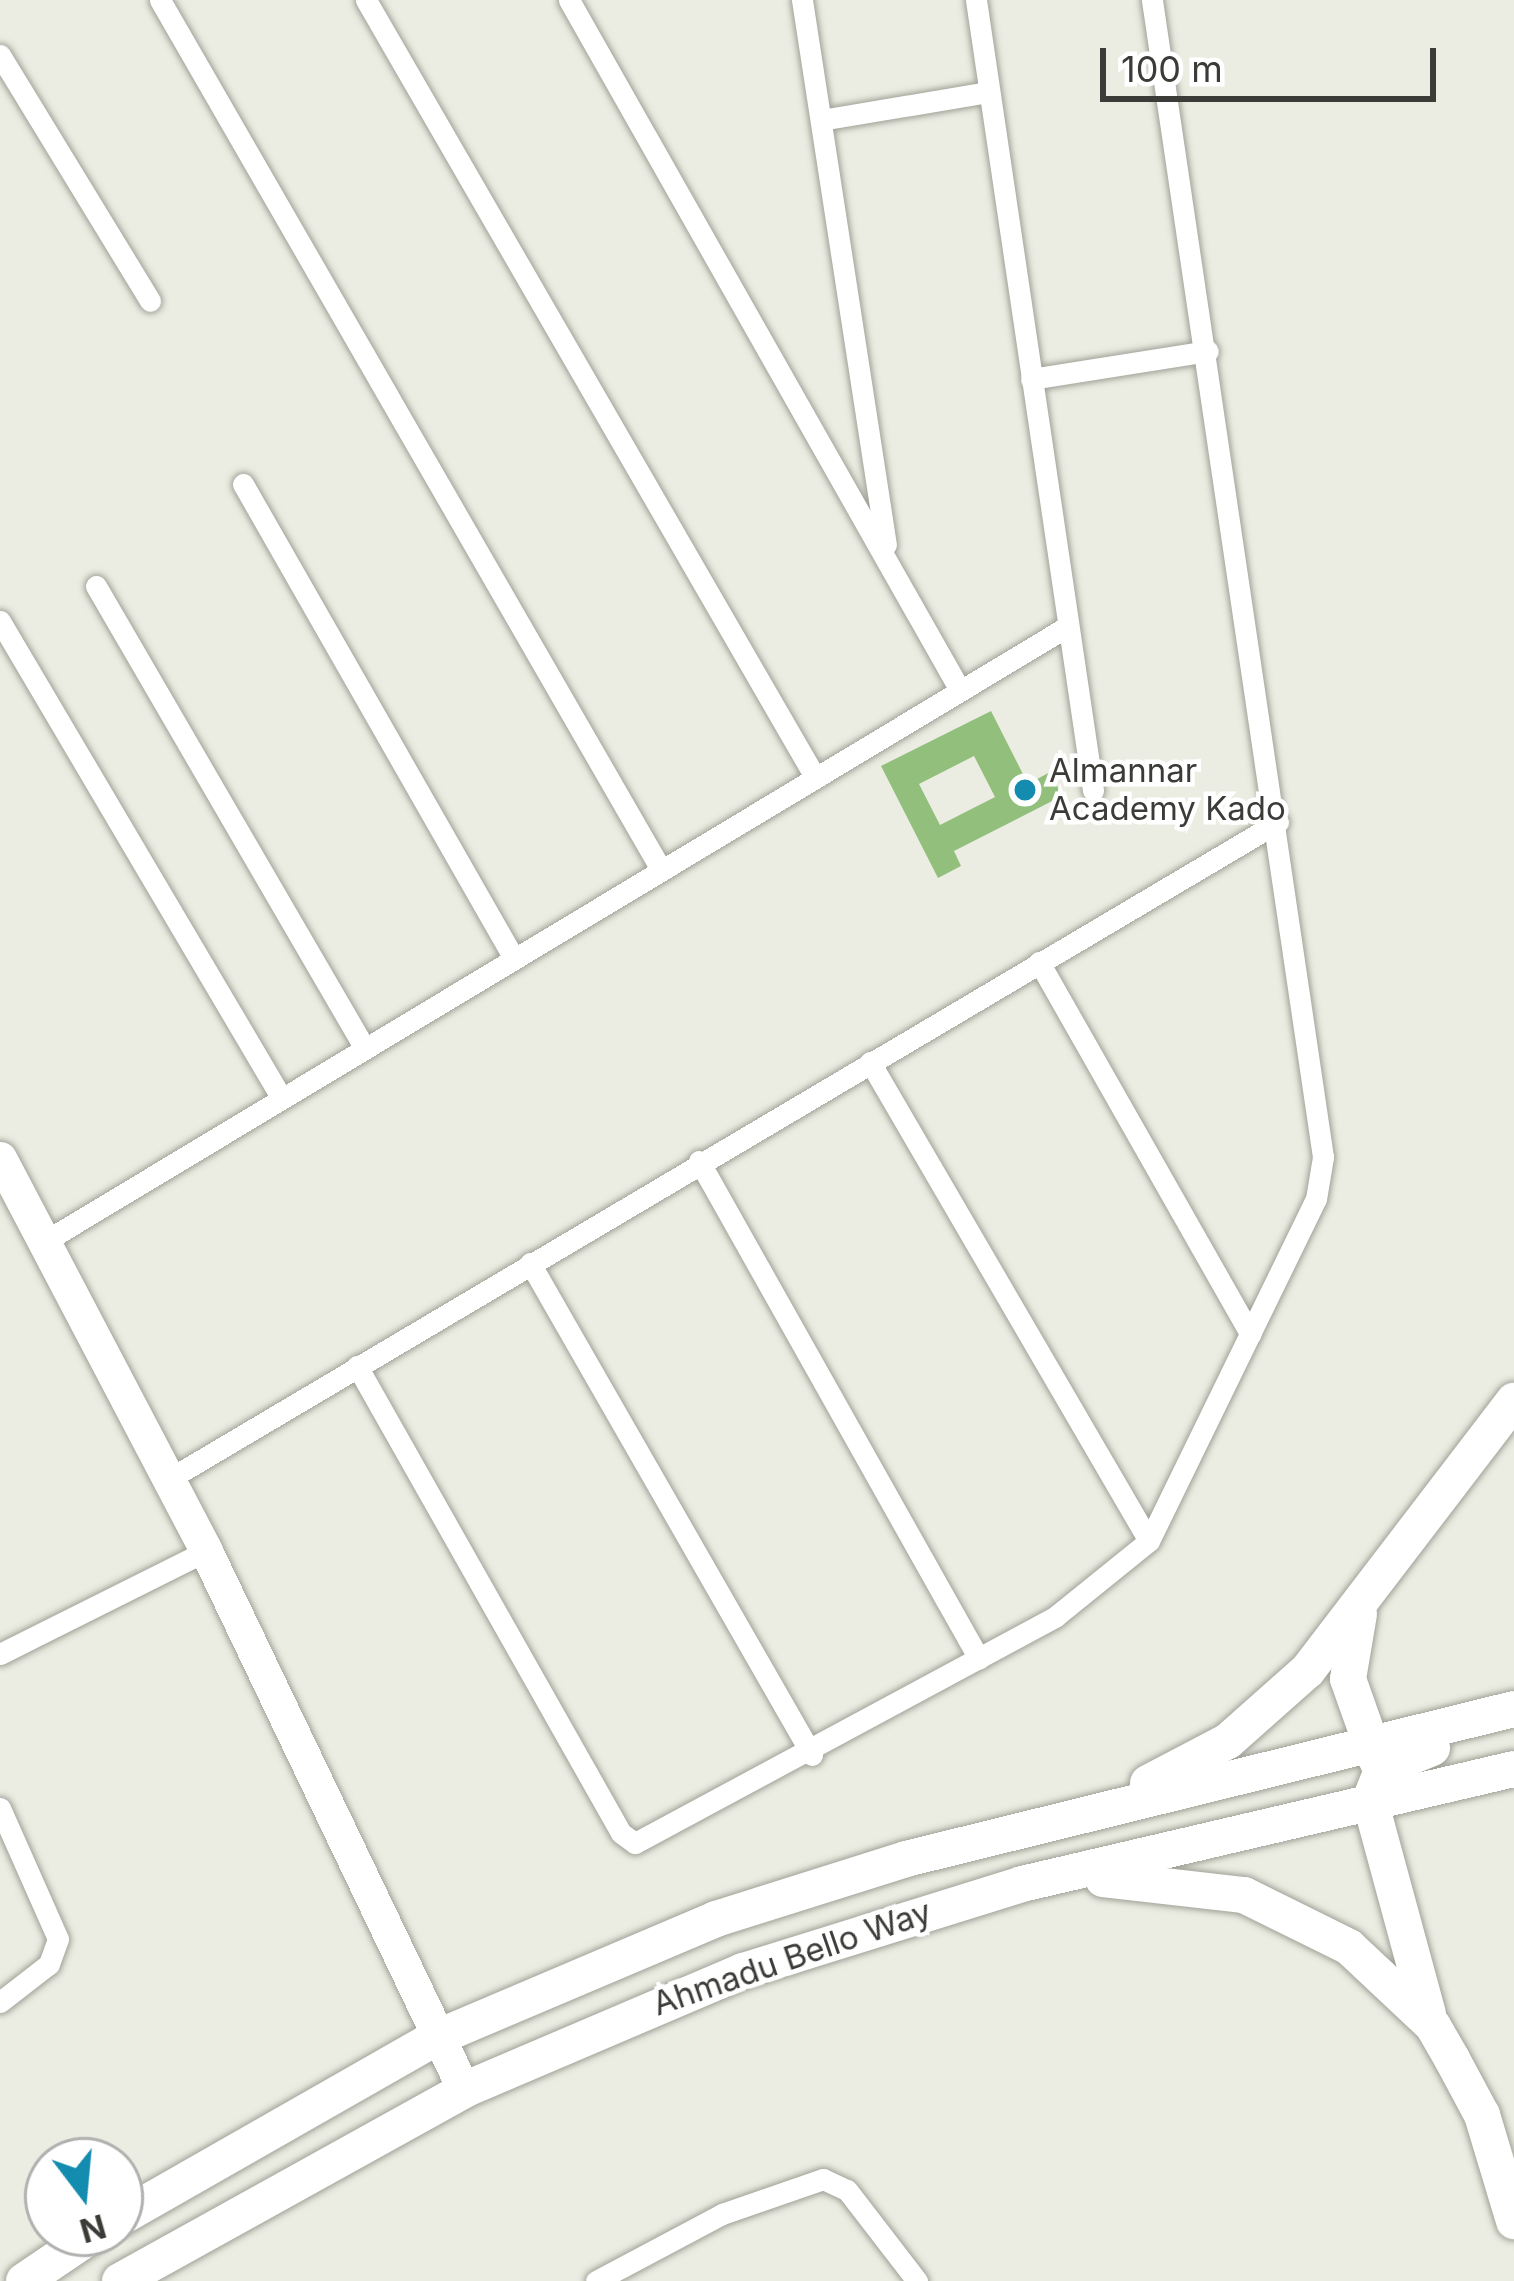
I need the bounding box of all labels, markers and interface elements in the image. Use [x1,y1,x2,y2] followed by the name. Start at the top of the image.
[1106,24,1442,98] scale bar
[1121,47,1223,91] text: 100 m
[1049,751,1286,829] place label: Almannar Academy Kado
[1012,777,1038,803] marker: Almannar Academy Kado
[647,1892,937,2024] street label: Ahmadu Bello Way
[24,2137,144,2257] north arrow
[75,2206,111,2251] text: N

